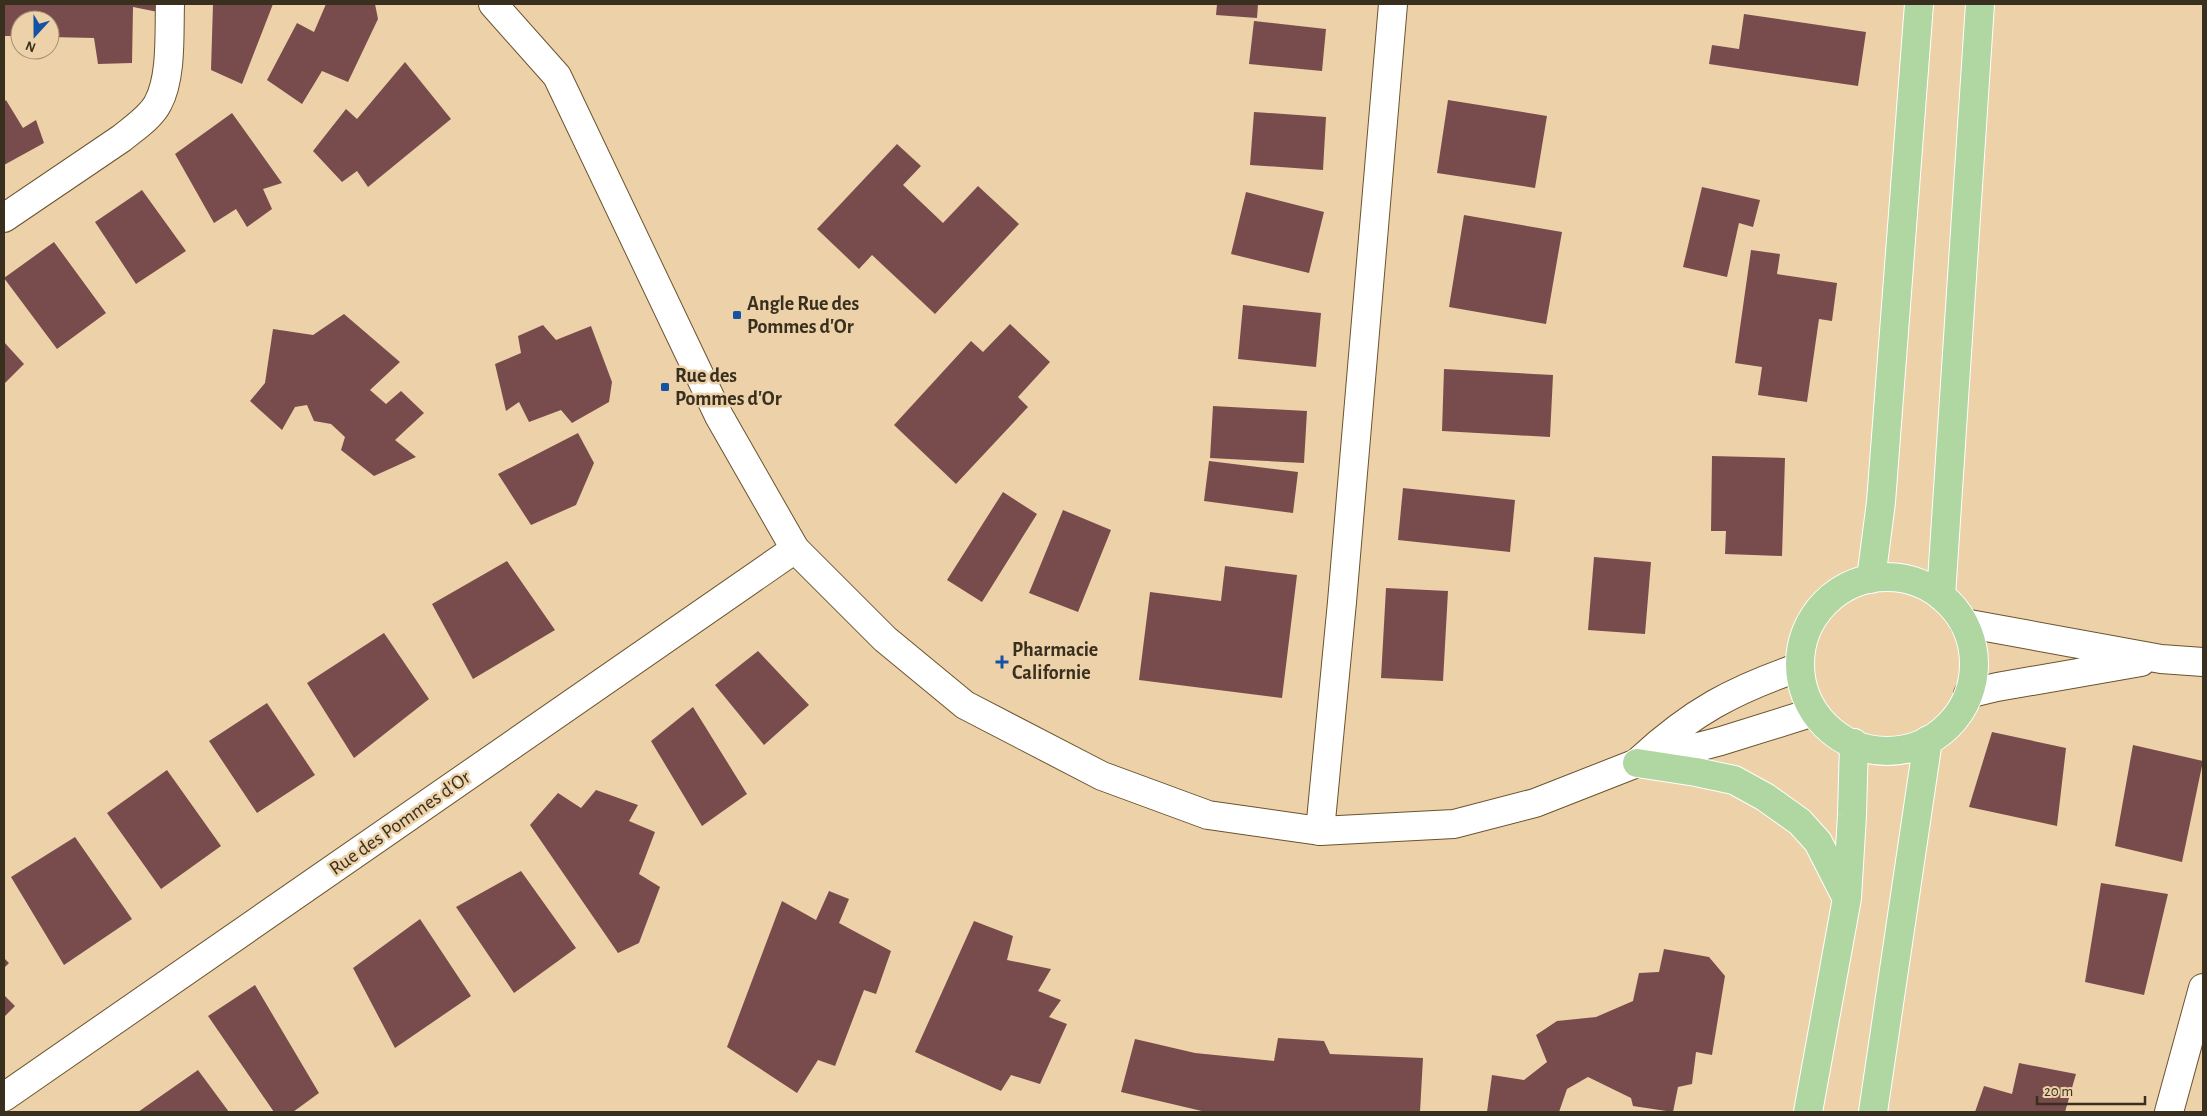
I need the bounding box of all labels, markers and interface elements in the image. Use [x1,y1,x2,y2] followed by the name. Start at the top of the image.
[10,10,60,60] north arrow
[24,38,38,54] text: N
[747,294,860,337] place label: Angle Rue des Pommes d'Or
[731,309,743,321] marker: Angle Rue des Pommes d'Or
[675,366,782,409] place label: Rue des Pommes d'Or
[659,381,671,393] marker: Rue des Pommes d'Or
[1012,640,1098,683] place label: Pharmacie Californie
[996,656,1008,668] marker: Pharmacie Californie
[326,767,475,879] street label: Rue des Pommes d'Or
[2037,1074,2144,1106] scale bar
[2044,1084,2073,1099] text: 20 m

